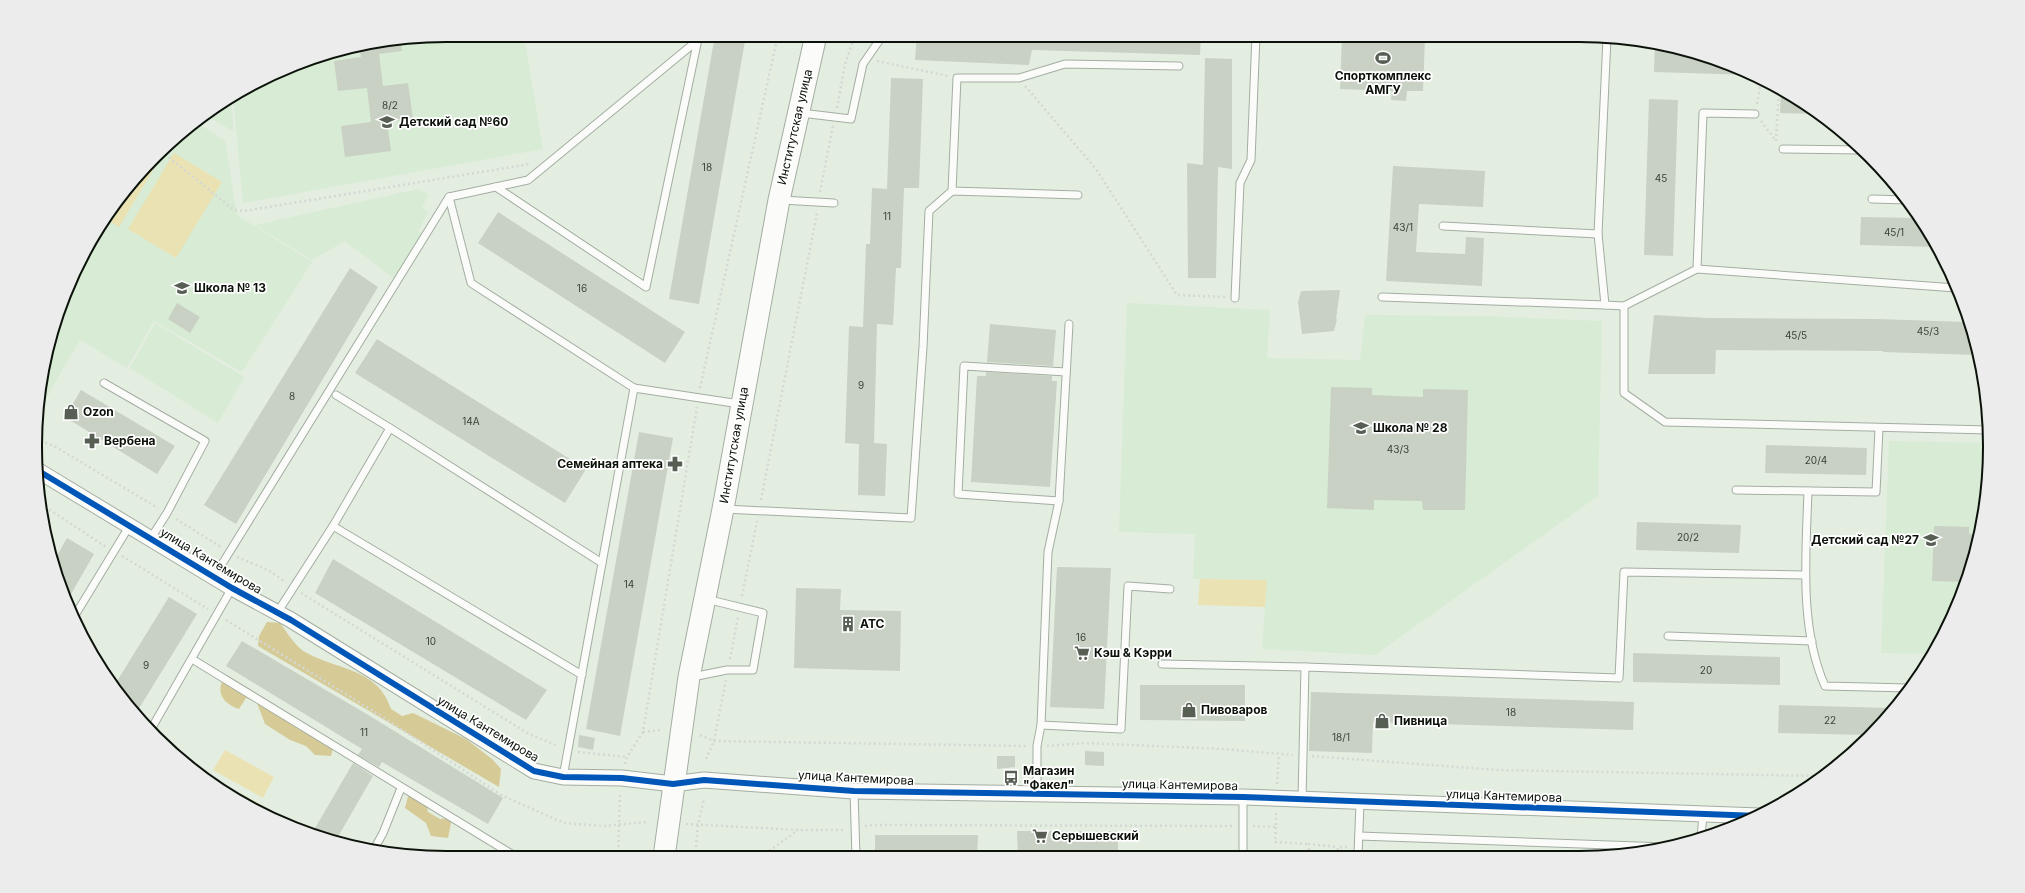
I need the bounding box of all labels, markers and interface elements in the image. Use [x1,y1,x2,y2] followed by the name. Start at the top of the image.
[1374,49,1392,67] sports icon: Спорткомплекс АМГУ
[774,68,815,186] street label: Институтская улица
[1335,68,1431,97] place label: Спорткомплекс АМГУ
[382,99,398,111] house number: 8/2
[378,113,396,131] school or university icon: Детский сад №60
[399,114,508,129] place label: Детский сад №60
[702,161,712,173] house number: 18
[1655,172,1667,184] house number: 45
[883,210,891,222] house number: 11
[1393,221,1413,233] house number: 43/1
[1884,226,1904,238] house number: 45/1
[173,279,191,297] school or university icon: Школа № 13
[194,280,266,295] place label: Школа № 13
[577,282,587,294] house number: 16
[1917,325,1939,337] house number: 45/3
[1785,329,1807,341] house number: 45/5
[858,379,864,391] house number: 9
[716,385,751,504] street label: Институтская улица
[289,390,295,402] house number: 8
[62,403,80,421] shop icon: Ozon
[83,404,114,419] place label: Ozon
[462,415,480,427] house number: 14А
[1352,419,1370,437] school or university icon: Школа № 28
[1373,420,1448,435] place label: Школа № 28
[83,432,101,450] pharmacy icon: Вербена
[104,433,156,448] place label: Вербена
[1387,443,1409,455] house number: 43/3
[1805,454,1827,466] house number: 20/4
[666,455,684,473] pharmacy icon: Семейная аптека
[557,456,663,471] place label: Семейная аптека
[158,524,265,597] street label: улица Кантемирова
[1677,531,1699,543] house number: 20/2
[1922,531,1940,549] school or university icon: Детский сад №27
[1811,532,1919,547] place label: Детский сад №27
[624,578,634,590] house number: 14
[839,615,857,633] building icon: АТС
[860,616,885,631] place label: АТС
[1076,631,1086,643] house number: 16
[426,635,436,647] house number: 10
[1073,644,1091,662] supermarket icon: Кэш & Кэрри
[1094,645,1172,660] place label: Кэш & Кэрри
[143,659,149,671] house number: 9
[1700,664,1712,676] house number: 20
[435,692,542,765] street label: улица Кантемирова
[1180,701,1198,719] shop icon: Пивоваров
[1201,702,1268,717] place label: Пивоваров
[1506,706,1516,718] house number: 18
[1373,712,1391,730] shop icon: Пивница
[1394,713,1447,728] place label: Пивница
[1824,714,1836,726] house number: 22
[360,726,368,738] house number: 11
[1332,731,1350,743] house number: 18/1
[1023,763,1075,792] place label: Магазин "Факел"
[798,767,914,788] street label: улица Кантемирова
[1002,769,1020,787] bus stop icon: Магазин "Факел"
[1122,776,1238,793] street label: улица Кантемирова
[1446,786,1562,805] street label: улица Кантемирова
[1031,827,1049,845] supermarket icon: Серышевский
[1052,828,1139,843] place label: Серышевский

